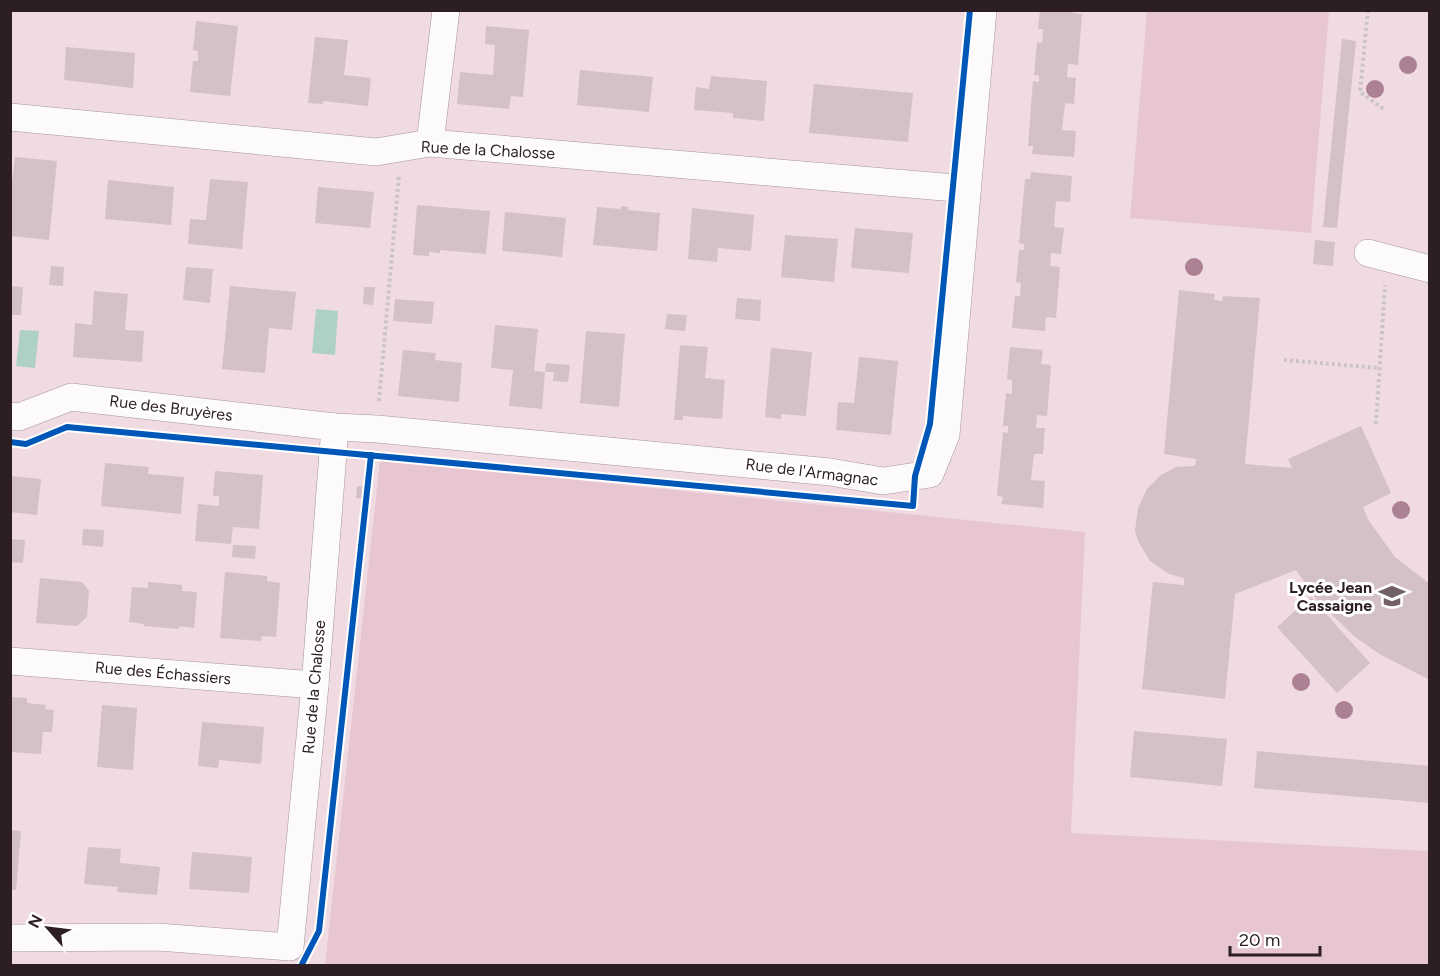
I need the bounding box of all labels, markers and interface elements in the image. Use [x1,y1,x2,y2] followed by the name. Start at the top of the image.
[420,137,556,163] street label: Rue de la Chalosse
[108,391,234,425] street label: Rue des Bruyères
[745,454,880,490] street label: Rue de l'Armagnac
[1289,578,1372,615] place label: Lycée Jean Cassaigne
[1377,581,1407,611] school or university icon: Lycée Jean Cassaigne
[299,619,329,755] street label: Rue de la Chalosse
[94,658,232,688] street label: Rue des Échassiers
[18,898,78,958] north arrow
[24,911,46,931] text: N
[1230,919,1320,957] scale bar
[1239,929,1280,951] text: 20 m

